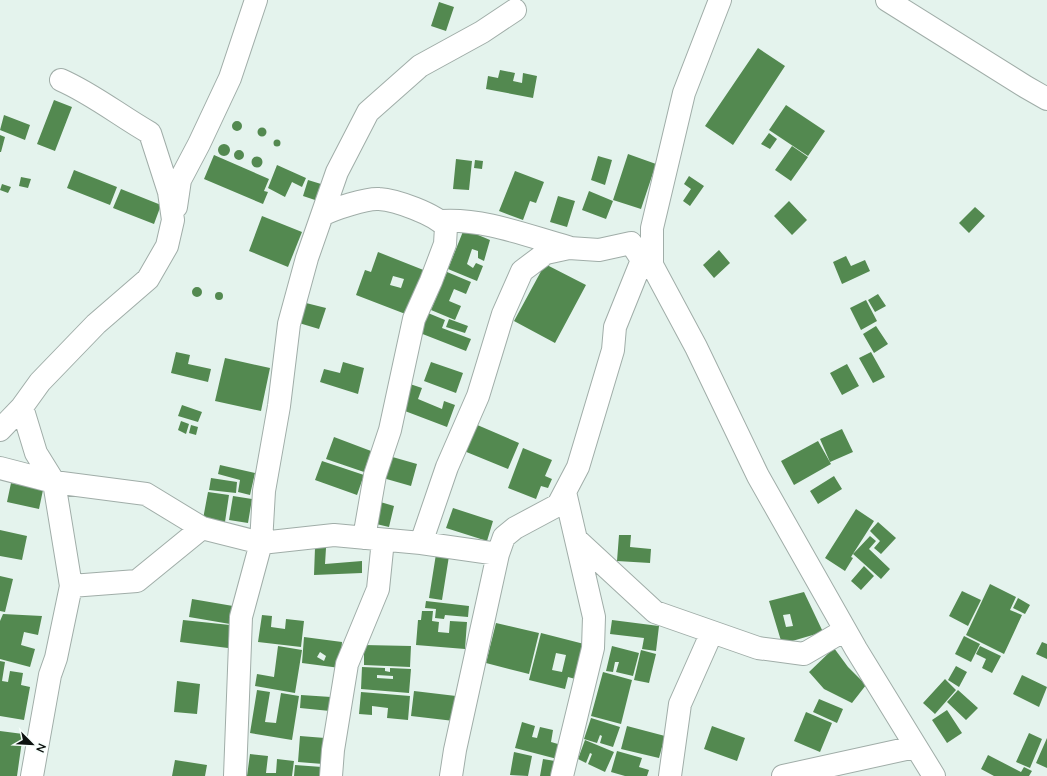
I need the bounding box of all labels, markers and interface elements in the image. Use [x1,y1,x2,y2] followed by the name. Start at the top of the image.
[12,724,52,764] north arrow
[34,742,49,755] text: N

